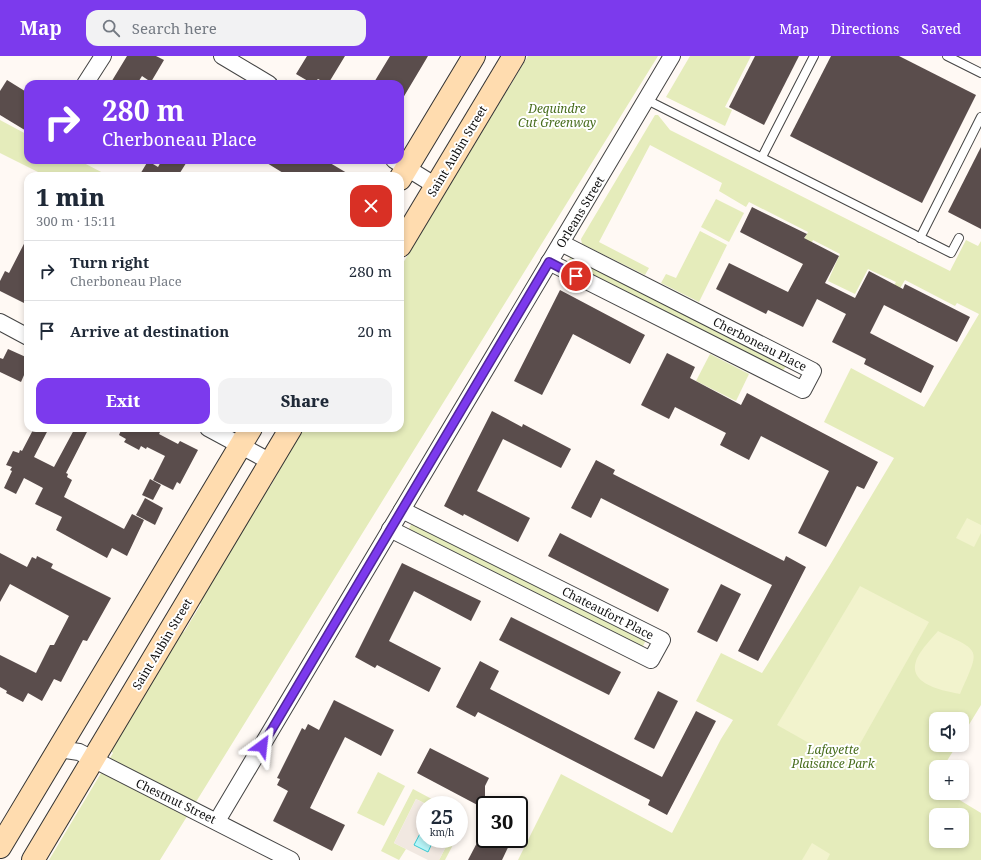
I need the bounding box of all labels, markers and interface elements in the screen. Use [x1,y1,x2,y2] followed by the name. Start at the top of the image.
[86,10,366,46] search box
[20,15,62,41] text: Map
[100,17,122,39] icon: search
[132,18,217,38] text: Search here
[779,19,809,38] text: Map
[831,19,899,38] text: Directions
[921,19,961,38] text: Saved
[102,91,184,129] text: 280 m
[36,96,88,148] icon: right
[518,100,596,131] park label: Dequindre Cut Greenway
[423,102,491,200] street label: Saint Aubin Street
[102,127,257,151] text: Cherboneau Place
[552,173,608,251] street label: Orleans Street
[36,180,105,213] text: 1 min
[350,185,392,227] button: close
[36,212,116,230] text: 300 m · 15:11
[70,252,149,272] text: Turn right
[559,259,593,293] pin
[36,260,58,282] icon: right
[349,261,392,281] text: 280 m
[565,265,587,287] icon: arrive
[70,272,182,290] text: Cherboneau Place
[710,313,810,375] street label: Cherboneau Place
[36,320,58,342] icon: arrive
[70,321,229,341] text: Arrive at destination
[357,321,392,341] text: 20 m
[36,378,210,424] button: Exit
[218,378,392,424] button: Share
[559,582,657,644] street label: Chateaufort Place
[128,595,196,693] street label: Saint Aubin Street
[929,712,969,848] map controls
[929,712,969,752] button: sound
[241,725,283,767] position arrow
[790,741,876,772] park label: Lafayette Plaisance Park
[929,760,969,800] button: +
[133,774,219,828] street label: Chestnut Street
[476,796,528,848] speed limit sign: 30
[431,803,453,830] text: 25
[929,808,969,848] button: −
[430,825,454,839] text: km/h

